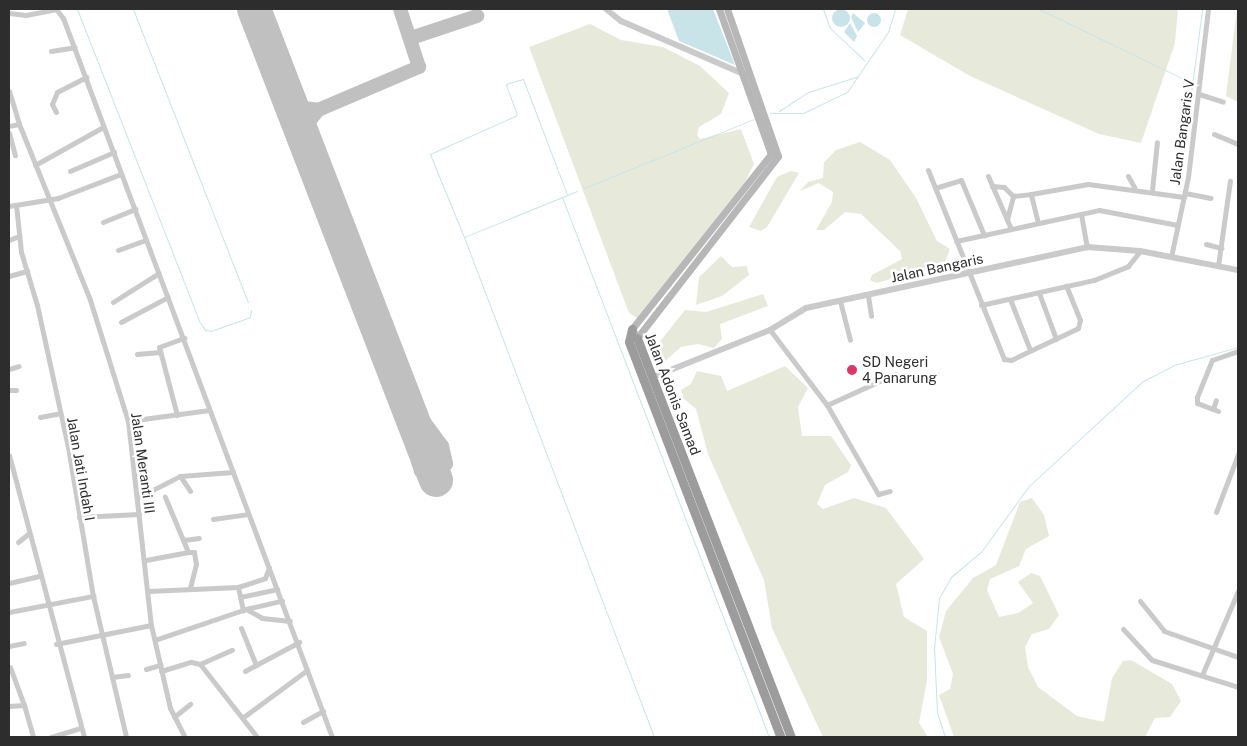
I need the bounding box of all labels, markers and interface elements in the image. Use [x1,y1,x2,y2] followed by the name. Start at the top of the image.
[1166,78,1198,186] street label: Jalan Bangaris V
[889,250,985,286] street label: Jalan Bangaris
[642,330,704,458] street label: Jalan Adonis Samad
[862,354,937,387] place label: SD Negeri 4 Panarung
[846,364,858,376] marker: SD Negeri 4 Panarung
[128,411,158,515] street label: Jalan Meranti III
[64,416,98,522] street label: Jalan Jati Indah I

